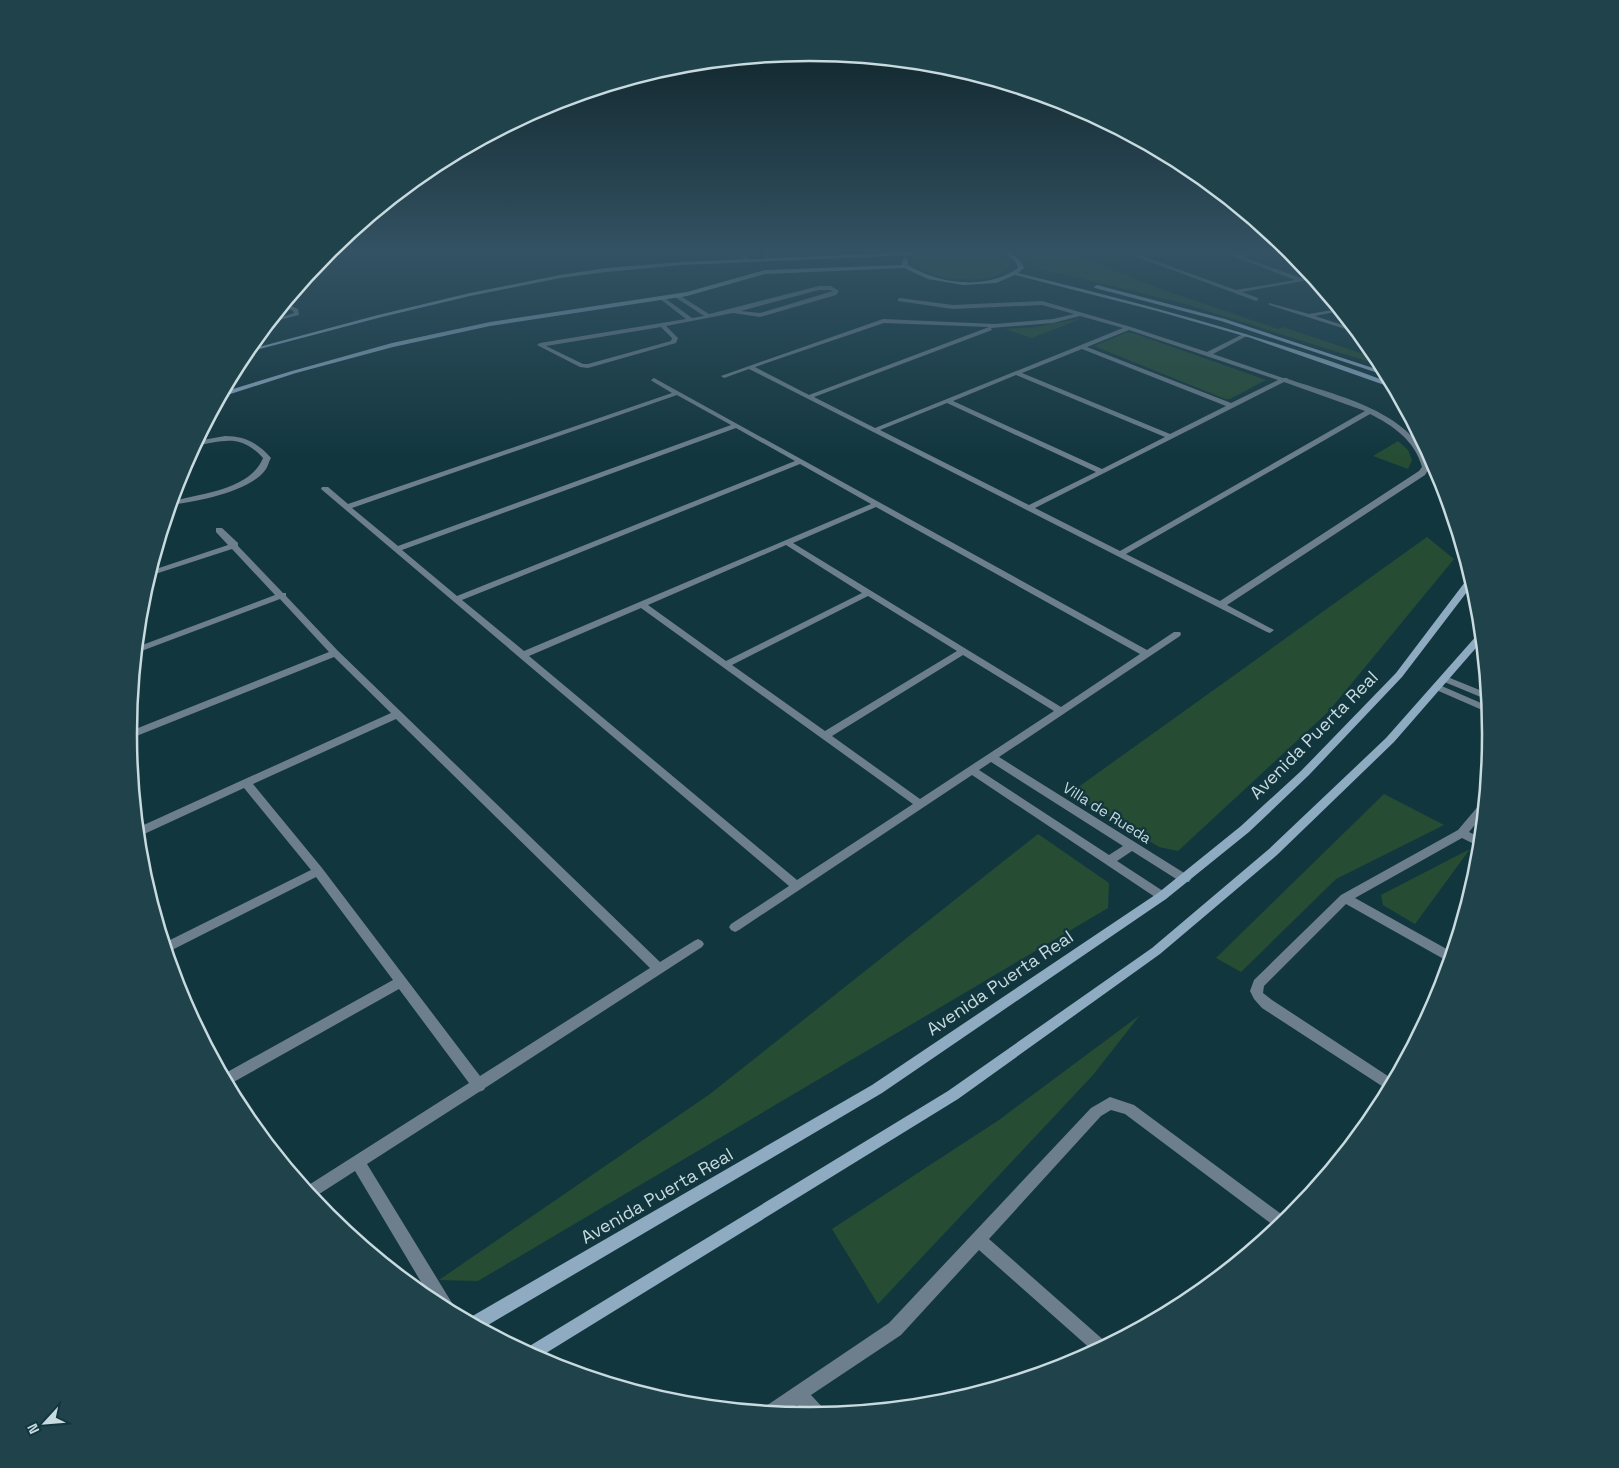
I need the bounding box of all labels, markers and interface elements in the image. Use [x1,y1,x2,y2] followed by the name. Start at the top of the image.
[1245,666,1383,804] street label: Avenida Puerta Real
[1059,778,1155,848] street label: Villa de Rueda
[922,925,1078,1040] street label: Avenida Puerta Real
[576,1143,737,1249] street label: Avenida Puerta Real
[20,1398,70,1448] north arrow
[23,1421,43,1437] text: N

